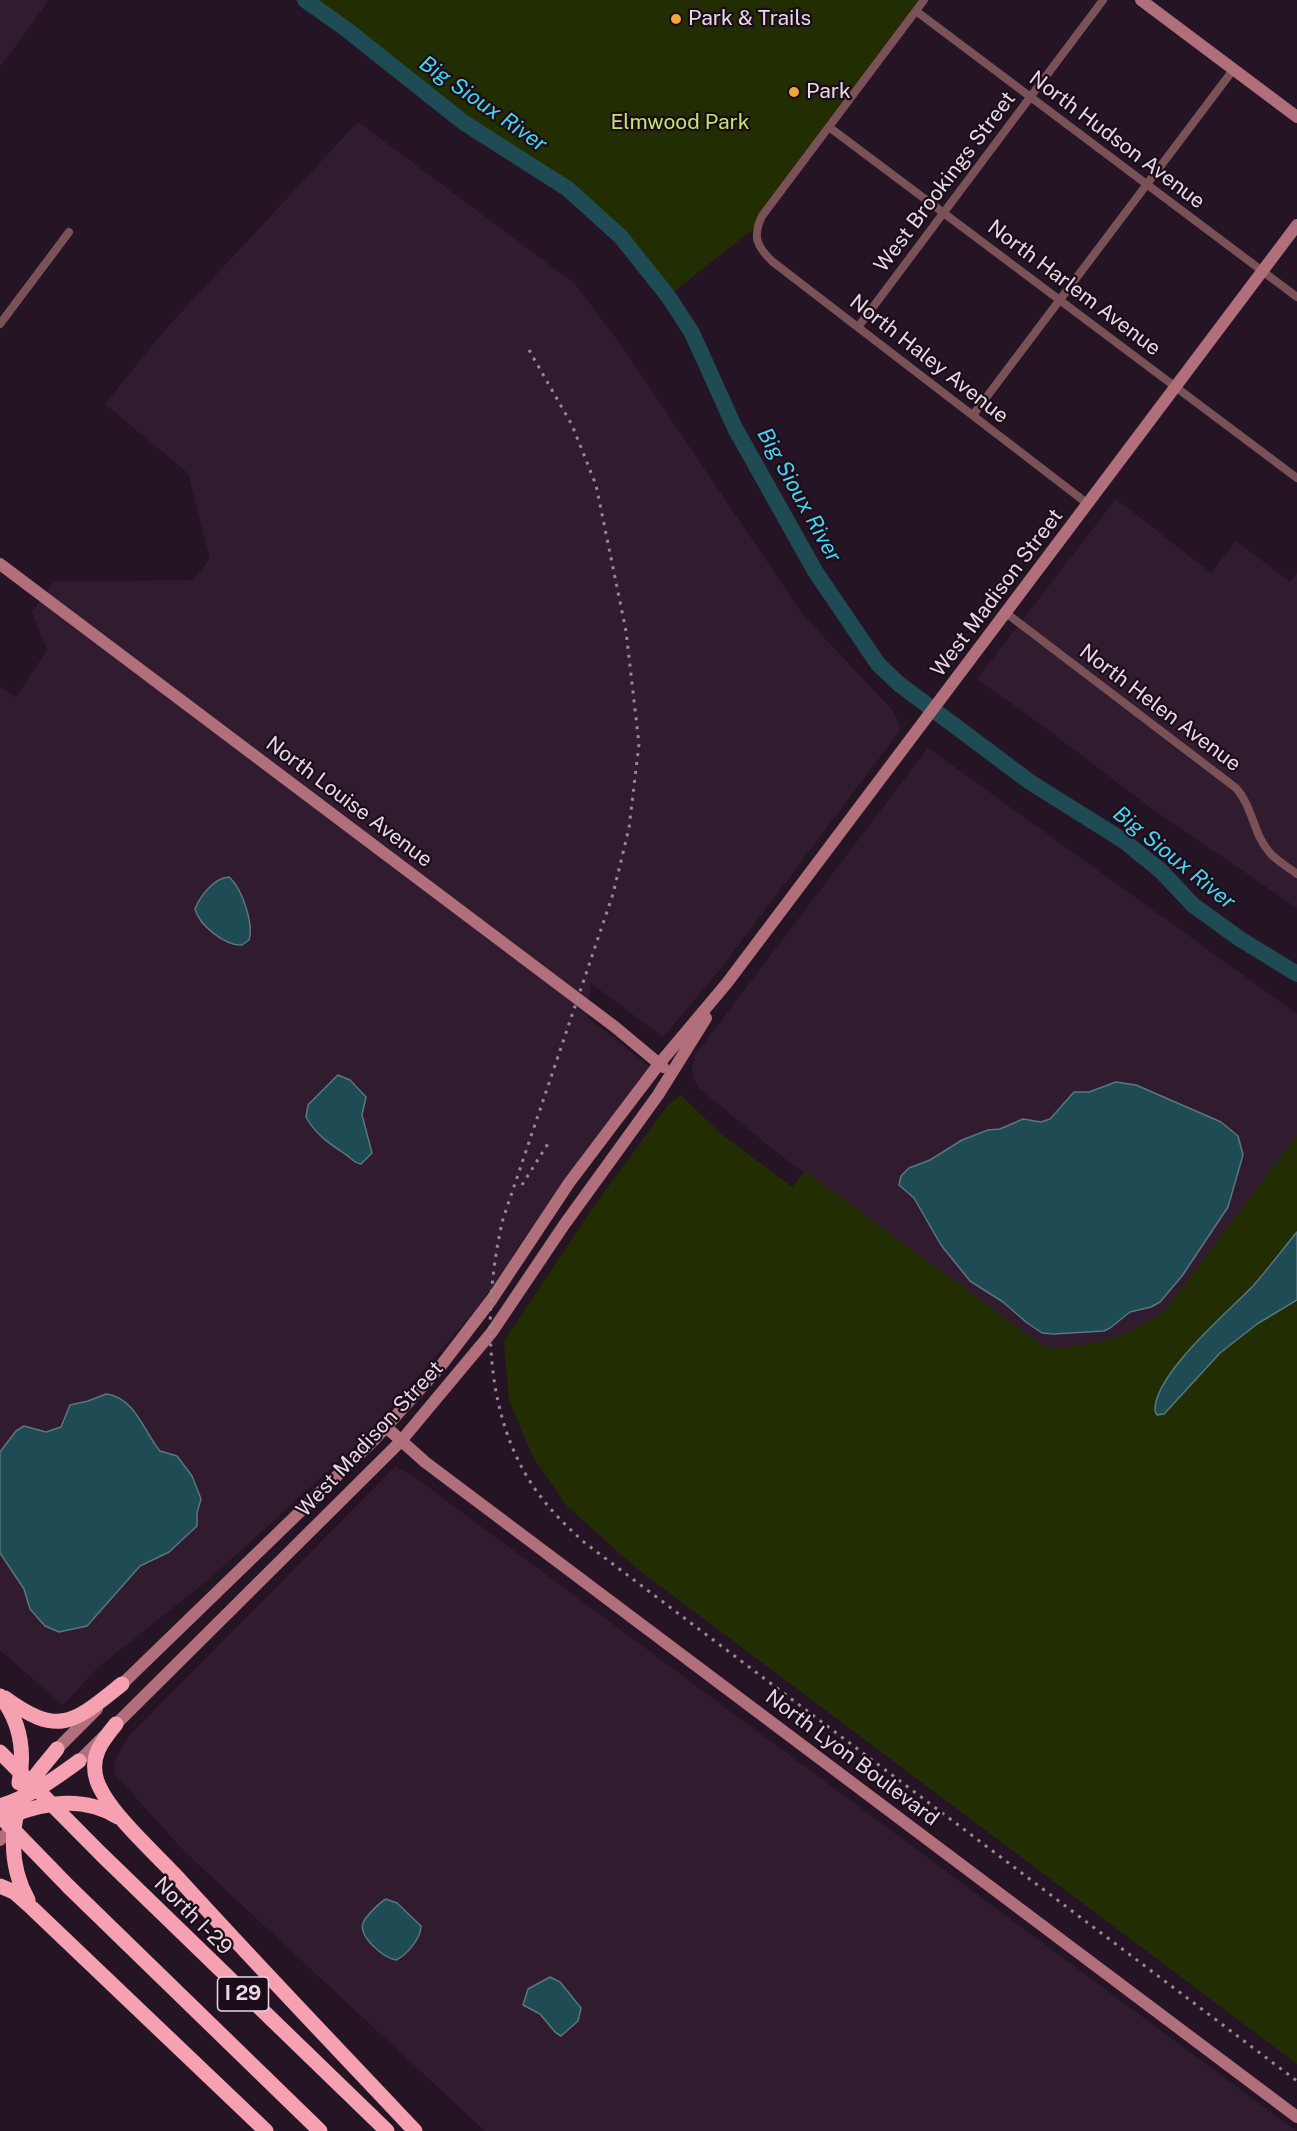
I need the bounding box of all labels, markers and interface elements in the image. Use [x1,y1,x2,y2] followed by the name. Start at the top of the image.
[688,6,811,32] place label: Park & Trails
[669,12,683,26] marker: Park & Trails
[414,50,552,158] water label: Big Sioux River
[1024,66,1210,214] street label: North Hudson Avenue
[806,79,851,105] place label: Park
[787,85,801,99] marker: Park
[869,87,1021,277] street label: West Brookings Street
[610,110,750,136] park label: Elmwood Park
[983,215,1165,361] street label: North Harlem Avenue
[845,289,1013,429] street label: North Haley Avenue
[751,423,847,567] water label: Big Sioux River
[926,504,1068,682] street label: West Madison Street
[1074,639,1246,777] street label: North Helen Avenue
[261,731,437,873] street label: North Louise Avenue
[1108,801,1240,915] water label: Big Sioux River
[291,1356,449,1522] street label: West Madison Street
[760,1685,944,1831] street label: North Lyon Boulevard
[149,1872,237,1960] street label: North I-29
[218,1977,268,2011] road number: I 29

